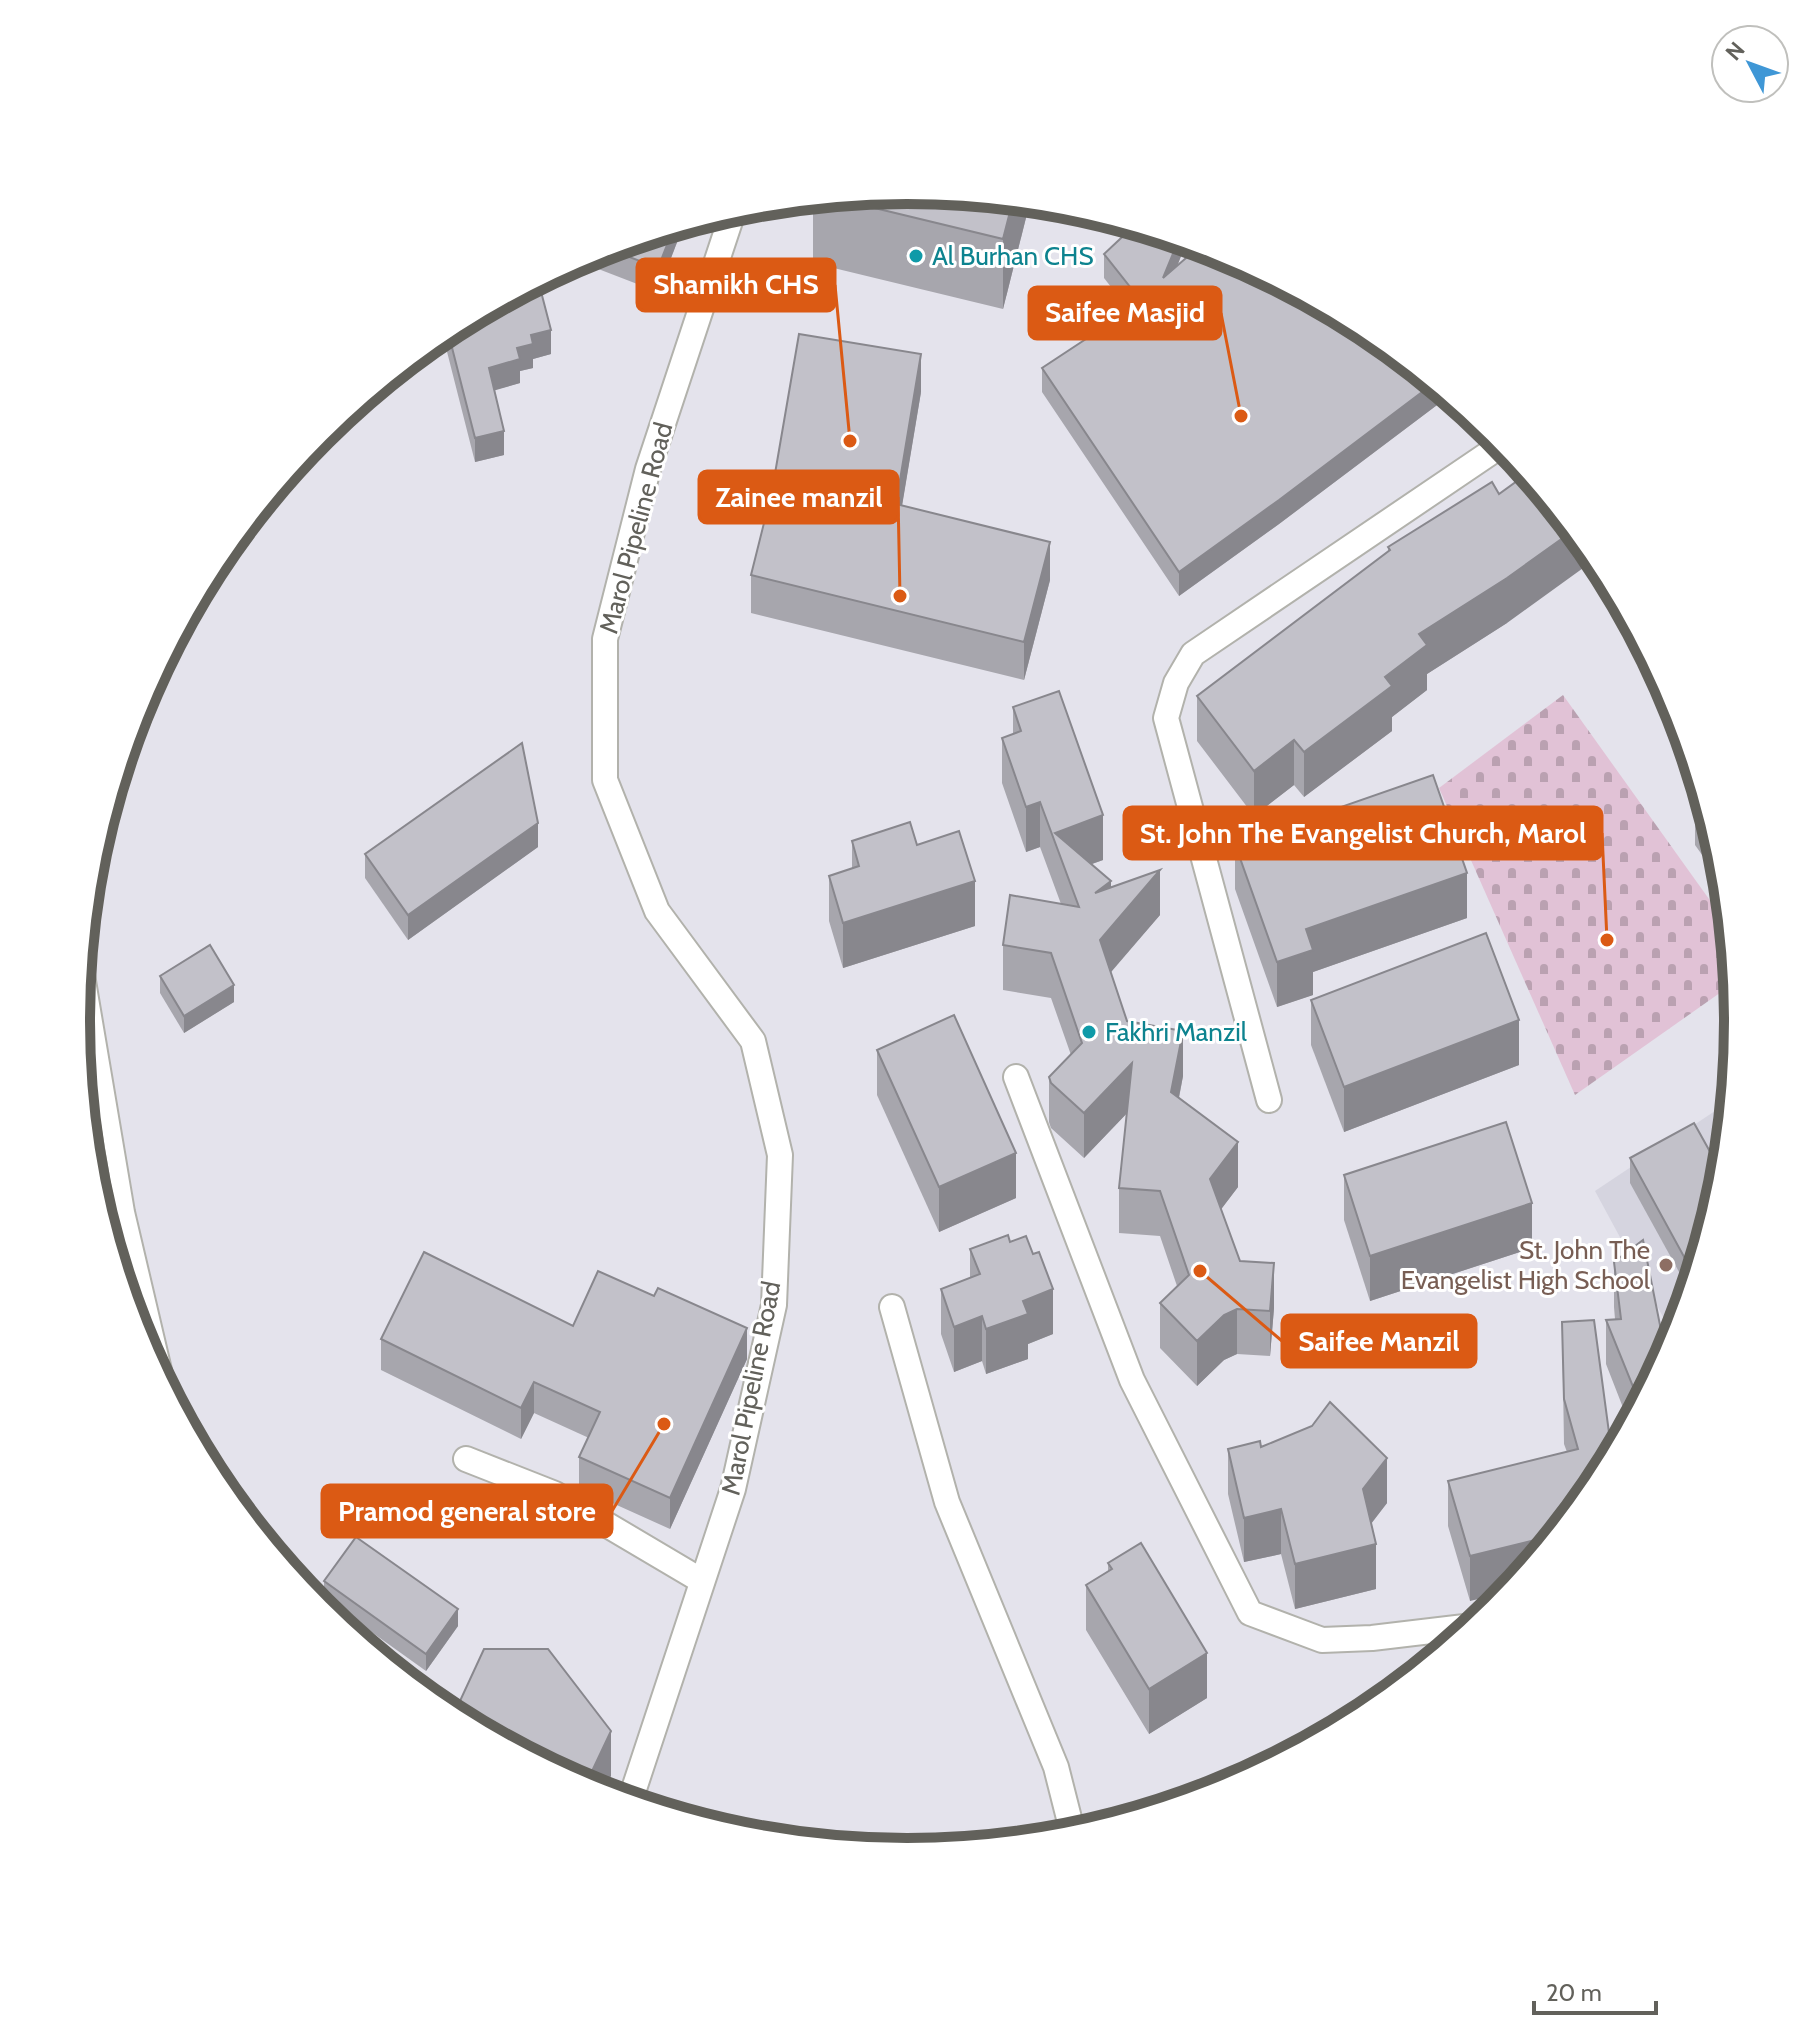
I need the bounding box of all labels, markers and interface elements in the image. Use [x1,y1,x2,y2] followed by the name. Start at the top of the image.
[1710,24,1790,104] north arrow
[1720,36,1751,66] text: N
[932,240,1094,272] place label: Al Burhan CHS
[907,247,925,265] marker: Al Burhan CHS
[637,259,835,311] callout: Shamikh CHS
[653,267,819,301] text: Shamikh CHS
[1029,287,1221,339] callout: Saifee Masjid
[1045,295,1205,329] text: Saifee Masjid
[592,419,680,637] street label: Marol Pipeline Road
[699,471,898,523] callout: Zainee manzil
[715,480,883,514] text: Zainee manzil
[1124,807,1602,859] callout: St. John The Evangelist Church, Marol
[1140,816,1586,850] text: St. John The Evangelist Church, Marol
[1105,1016,1247,1048] place label: Fakhri Manzil
[1080,1023,1098,1041] marker: Fakhri Manzil
[1401,1234,1650,1296] place label: St. John The Evangelist High School
[1657,1256,1675,1274] marker: St. John The Evangelist High School
[715,1278,787,1498] street label: Marol Pipeline Road
[1282,1315,1476,1367] callout: Saifee Manzil
[1298,1324,1460,1358] text: Saifee Manzil
[322,1485,612,1537] callout: Pramod general store
[338,1494,596,1528] text: Pramod general store
[1534,1965,1656,2015] scale bar
[1546,1978,1602,2007] text: 20 m

